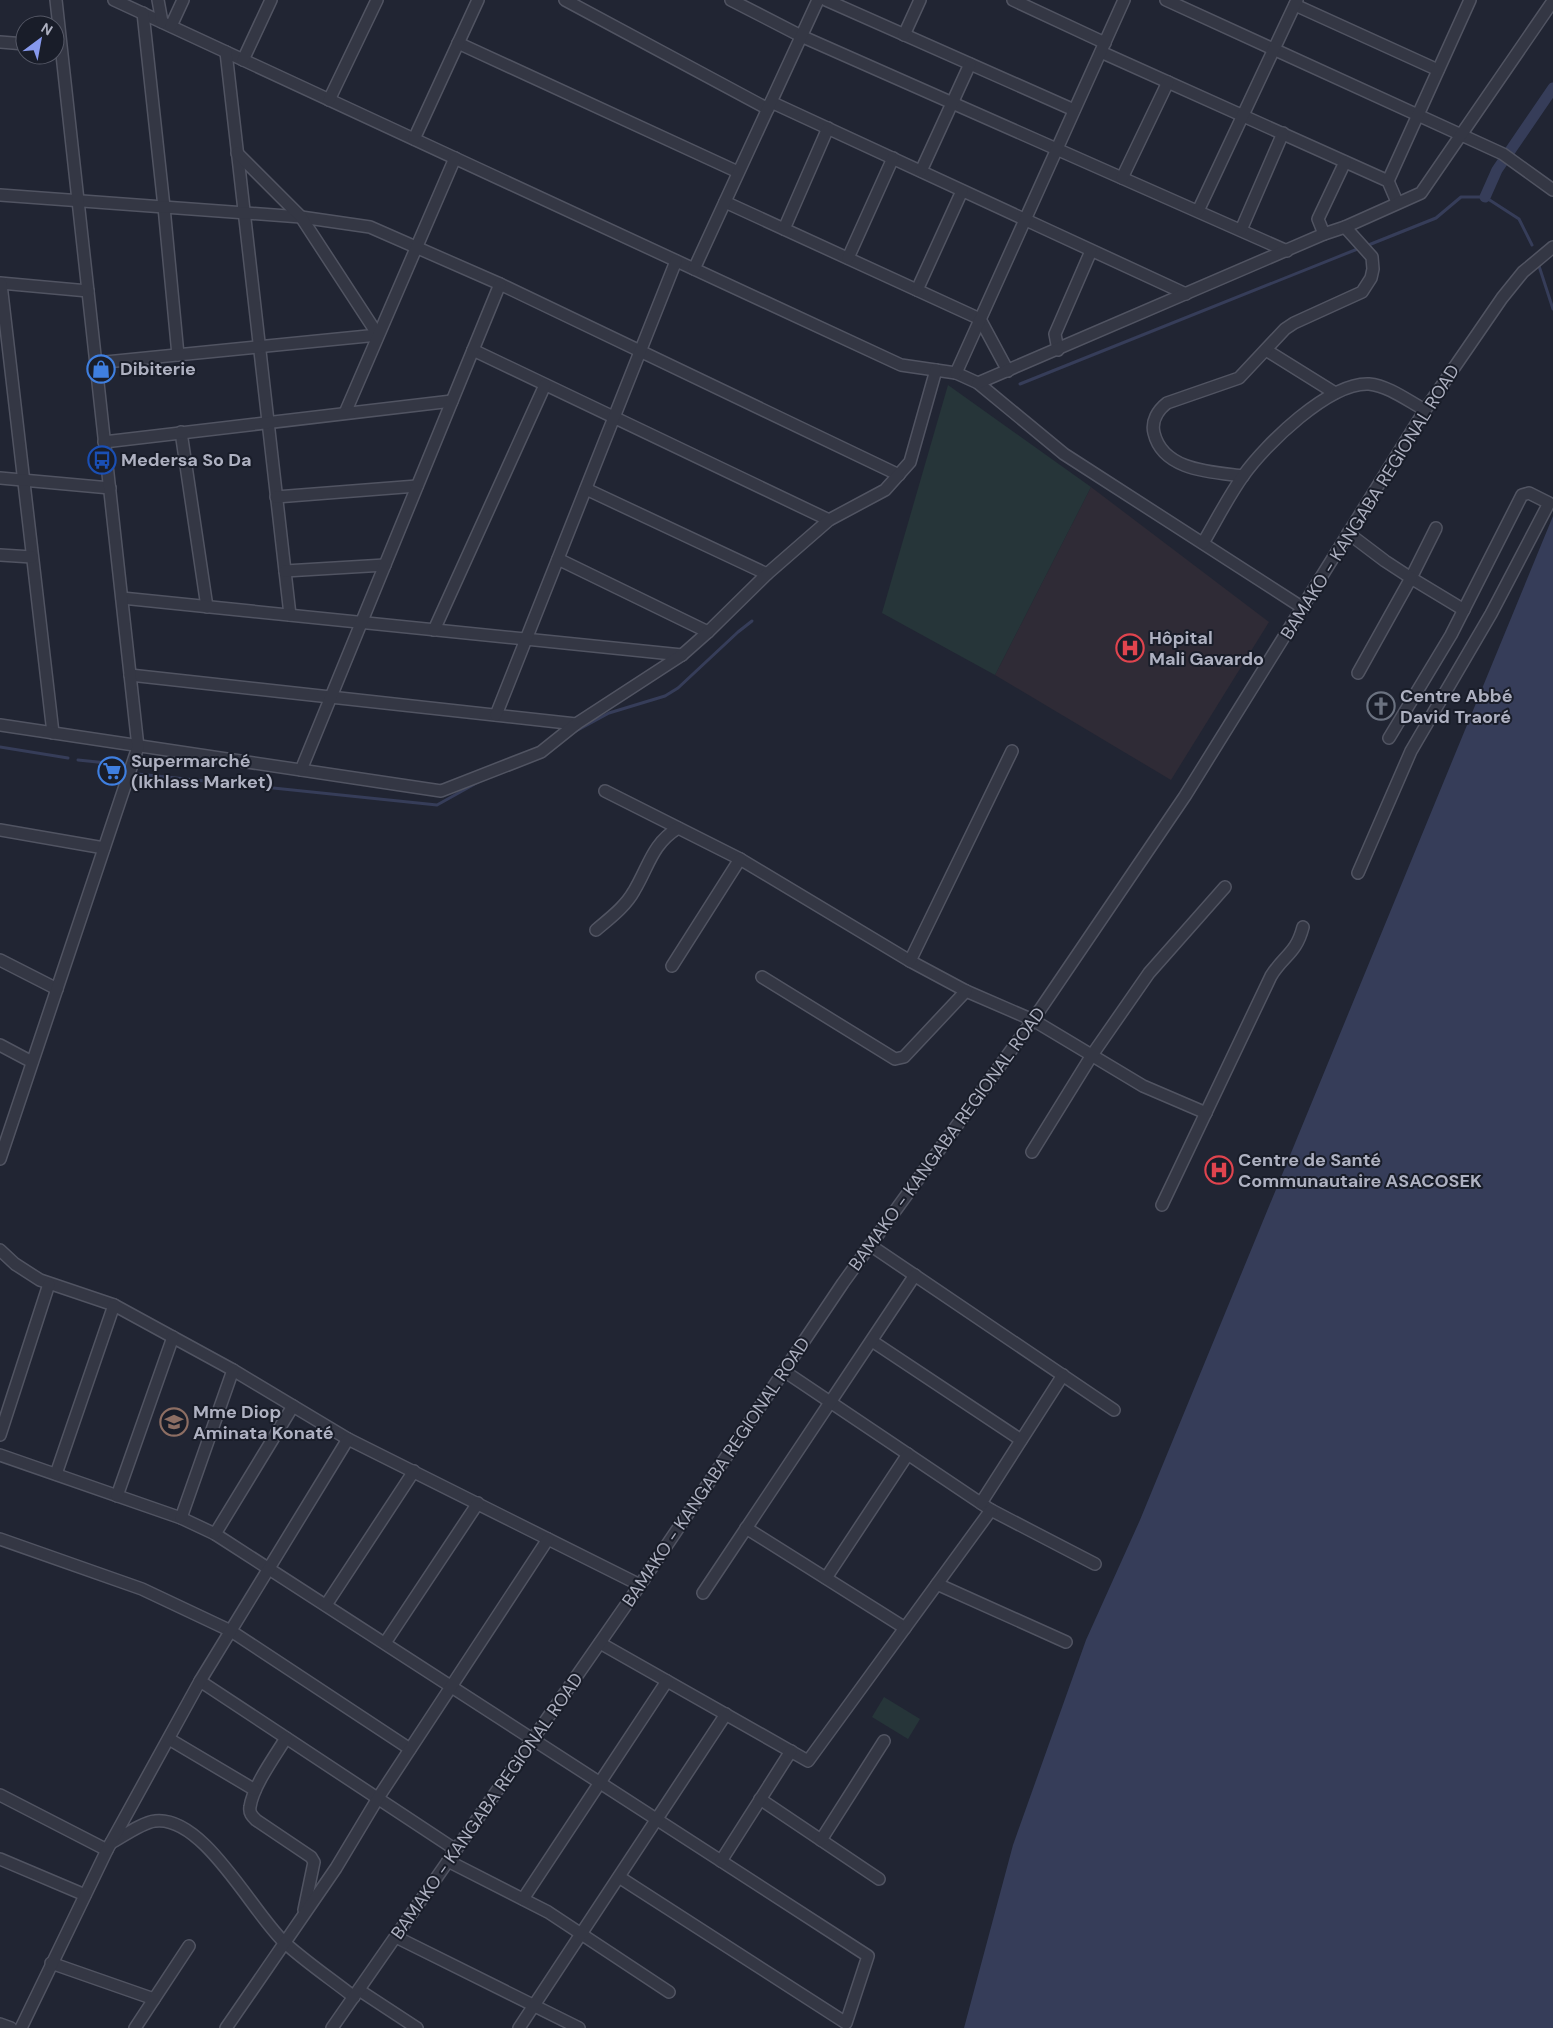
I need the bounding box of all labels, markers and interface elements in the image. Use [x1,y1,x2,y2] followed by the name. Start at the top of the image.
[15,15,65,65] north arrow
[38,19,56,39] text: N
[86,354,116,384] shop icon: Dibiterie
[120,357,196,381] place label: Dibiterie
[1275,360,1465,644] street label: BAMAKO - KANGABA REGIONAL ROAD
[87,445,117,475] bus stop icon: Medersa So Da
[121,448,251,472] place label: Medersa So Da
[1149,626,1264,671] place label: Hôpital Mali Gavardo
[1115,633,1145,663] hospital icon: Hôpital Mali Gavardo
[1400,684,1513,729] place label: Centre Abbé David Traoré
[1366,691,1396,721] church icon: Centre Abbé David Traoré
[131,749,273,794] place label: Supermarché (Ikhlass Market)
[97,756,127,786] supermarket icon: Supermarché (Ikhlass Market)
[843,1003,1051,1275] street label: BAMAKO - KANGABA REGIONAL ROAD
[1238,1148,1482,1193] place label: Centre de Santé Communautaire ASACOSEK
[1204,1155,1234,1185] hospital icon: Centre de Santé Communautaire ASACOSEK
[617,1333,815,1611] street label: BAMAKO - KANGABA REGIONAL ROAD
[193,1400,334,1445] place label: Mme Diop Aminata Konaté
[159,1407,189,1437] school or university icon: Mme Diop Aminata Konaté
[385,1668,589,1944] street label: BAMAKO - KANGABA REGIONAL ROAD

